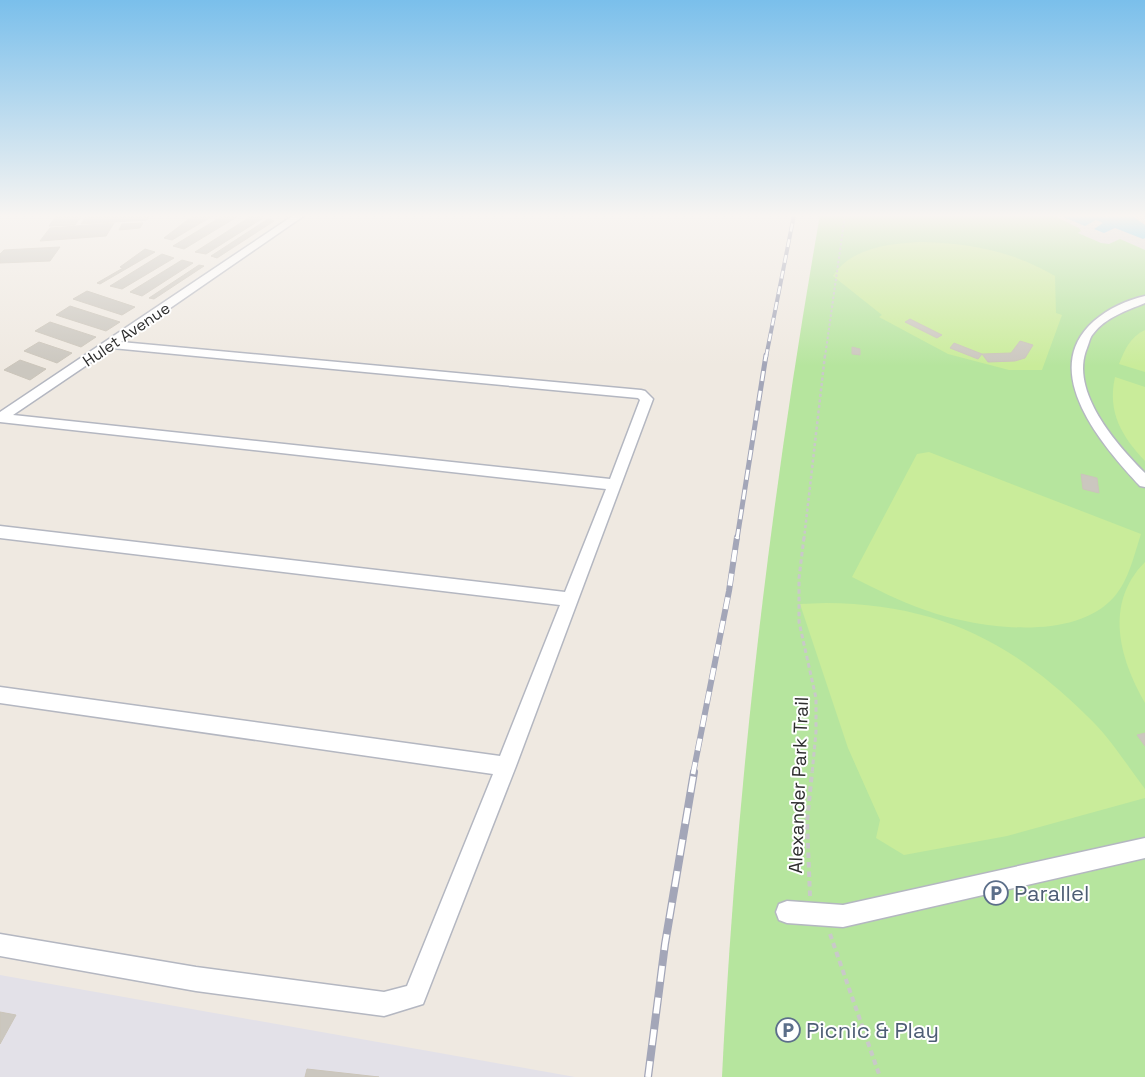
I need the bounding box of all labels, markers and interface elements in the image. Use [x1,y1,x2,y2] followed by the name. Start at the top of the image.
[78,297,174,371] street label: Hulet Avenue
[783,696,814,874] street label: Alexander Park Trail
[1014,879,1089,907] place label: Parallel
[983,880,1009,906] parking icon: Parallel
[806,1016,939,1044] place label: Picnic & Play
[775,1017,801,1043] parking icon: Picnic & Play

